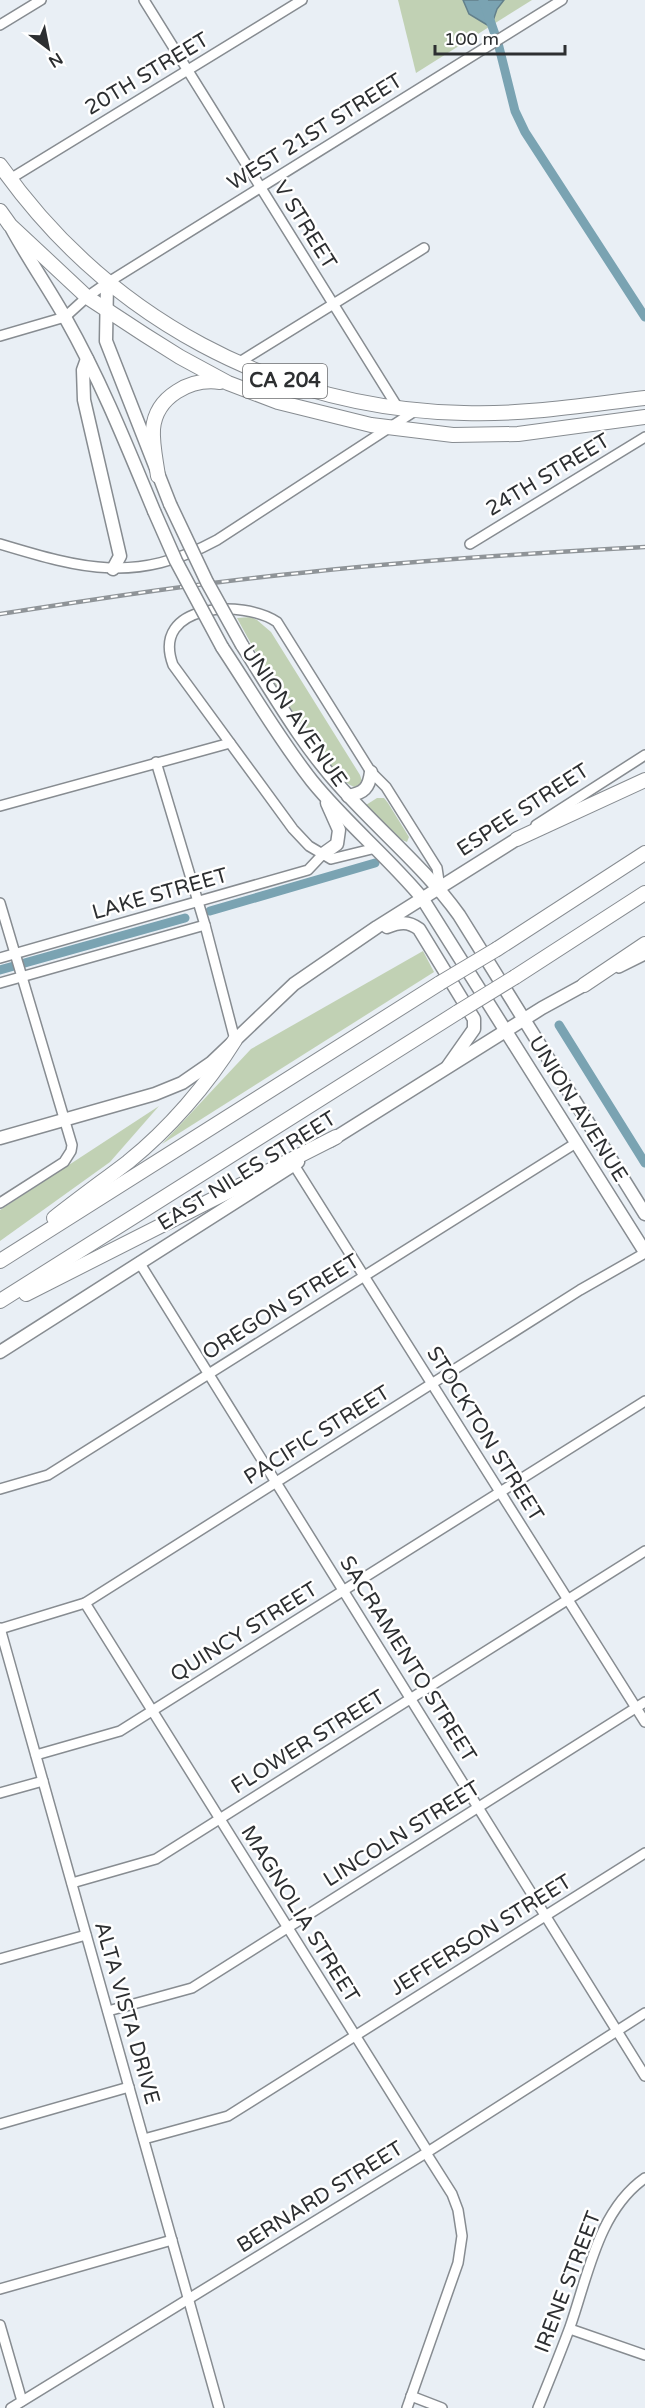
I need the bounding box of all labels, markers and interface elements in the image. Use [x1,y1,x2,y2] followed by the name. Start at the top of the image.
[18,18,78,78] north arrow
[435,18,566,56] scale bar
[81,27,214,121] street label: 20TH STREET
[444,28,499,50] text: 100 m
[45,48,66,72] text: N
[223,68,407,196] street label: WEST 21ST STREET
[268,176,342,274] street label: V STREET
[243,364,327,398] road number: CA 204
[482,428,615,522] street label: 24TH STREET
[236,640,352,792] street label: UNION AVENUE
[452,758,594,862] street label: ESPEE STREET
[89,863,231,925] street label: LAKE STREET
[523,1032,633,1186] street label: UNION AVENUE
[153,1106,341,1236] street label: EAST NILES STREET
[198,1249,364,1365] street label: OREGON STREET
[421,1342,549,1526] street label: STOCKTON STREET
[239,1380,395,1490] street label: PACIFIC STREET
[334,1551,482,1767] street label: SACRAMENTO STREET
[166,1577,322,1687] street label: QUINCY STREET
[227,1685,390,1799] street label: FLOWER STREET
[319,1776,485,1892] street label: LINCOLN STREET
[235,1821,365,2007] street label: MAGNOLIA STREET
[386,1869,576,2001] street label: JEFFERSON STREET
[89,1919,165,2107] street label: ALTA VISTA DRIVE
[232,2136,408,2258] street label: BERNARD STREET
[530,2208,607,2356] street label: IRENE STREET

